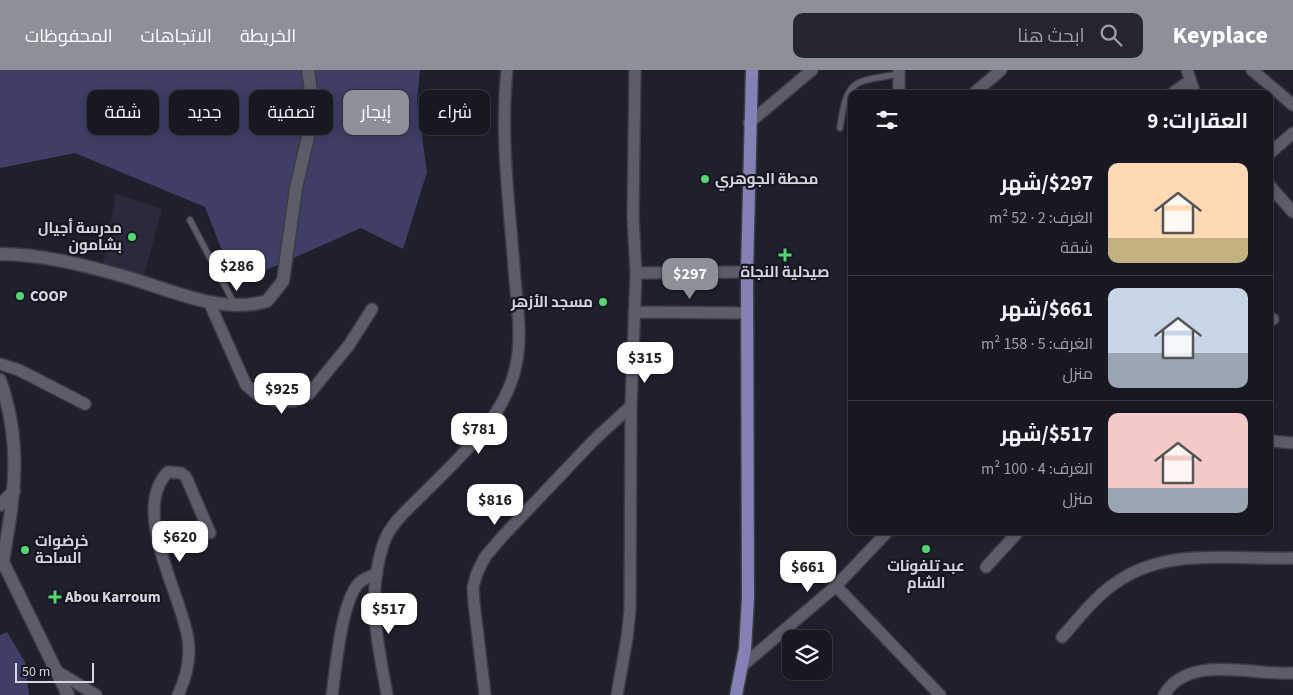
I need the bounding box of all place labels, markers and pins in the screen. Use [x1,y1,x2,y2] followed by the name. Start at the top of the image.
[715,169,818,191] place label: محطة الجوهري
[699,173,711,185] marker: محطة الجوهري
[38,218,122,256] place label: مدرسة أجيال بشامون
[126,231,138,243] marker: مدرسة أجيال بشامون
[779,249,791,261] marker: صيدلية النجاة
[207,250,267,292] pin: $286
[660,258,720,300] pin: $297
[741,262,829,283] place label: صيدلية النجاة
[30,286,68,307] place label: COOP
[14,290,26,302] marker: COOP
[510,292,593,313] place label: مسجد الأزهر
[597,296,609,308] marker: مسجد الأزهر
[615,342,675,384] pin: $315
[252,372,312,415] pin: $925
[449,412,509,455] pin: $781
[465,484,525,526] pin: $816
[150,520,210,563] pin: $620
[35,531,88,569] place label: خرضوات الساحة
[920,543,932,555] marker: عبد تلفونات الشام
[19,544,31,556] marker: خرضوات الساحة
[778,550,838,593] pin: $661
[887,556,965,594] place label: عبد تلفونات الشام
[64,587,161,608] place label: Abou Karroum
[49,591,61,603] marker: Abou Karroum
[359,592,419,635] pin: $517

